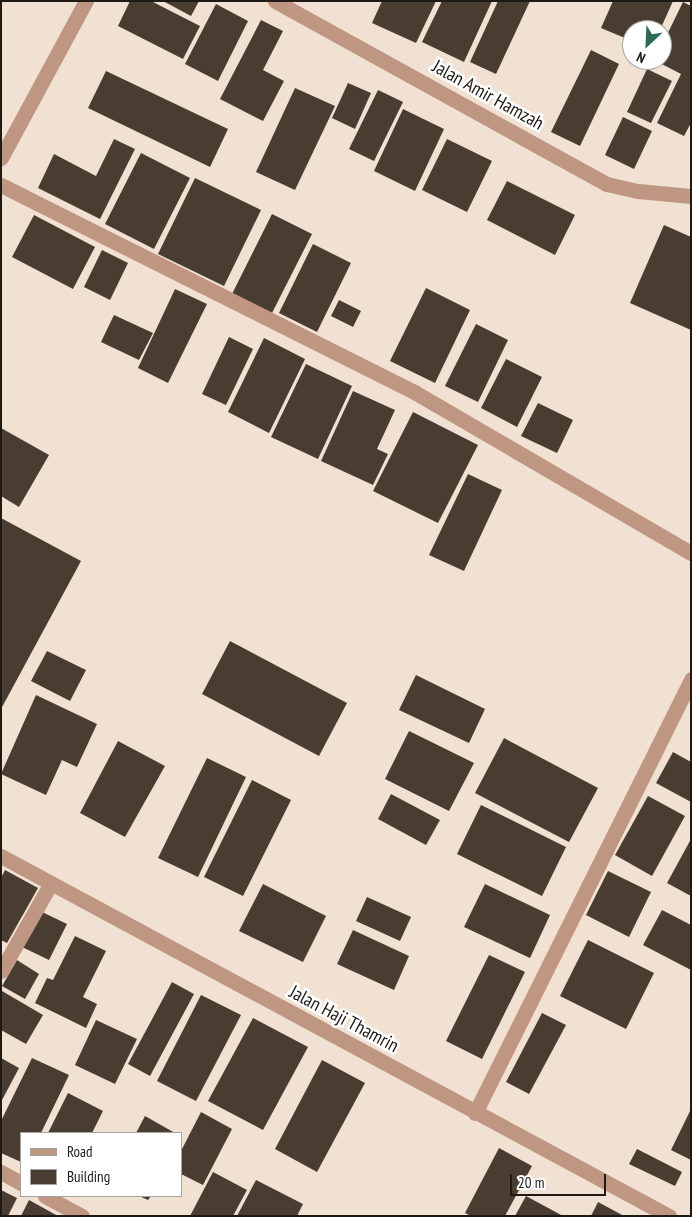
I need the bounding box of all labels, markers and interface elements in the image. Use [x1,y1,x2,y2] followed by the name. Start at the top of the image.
[622,20,672,70] north arrow
[634,48,648,67] text: N
[428,55,548,135] street label: Jalan Amir Hamzah
[285,981,403,1057] street label: Jalan Haji Thamrin
[20,1132,182,1197] legend
[67,1142,93,1161] text: Road
[512,1164,608,1196] scale bar
[67,1167,110,1186] text: Building
[518,1173,544,1192] text: 20 m

